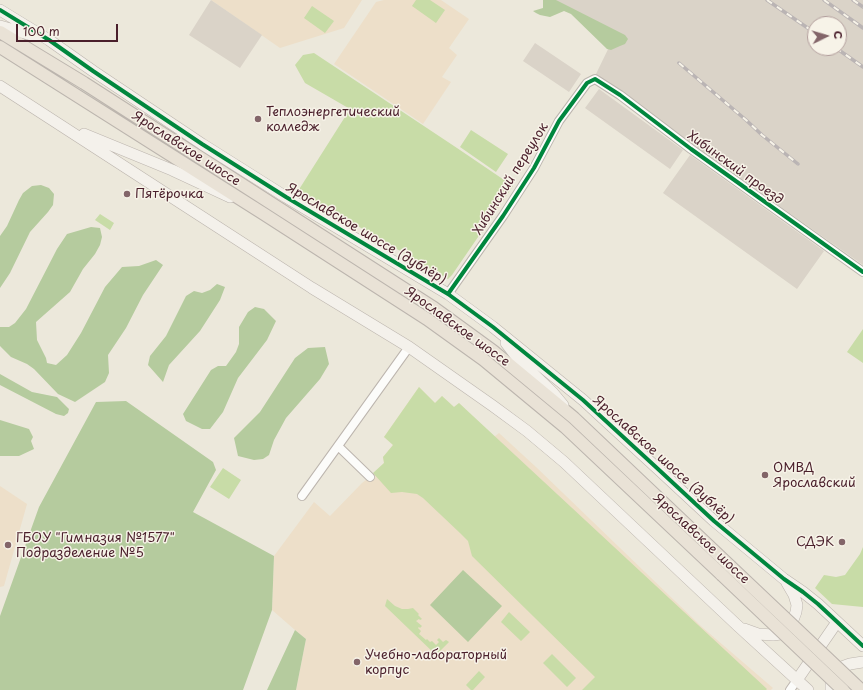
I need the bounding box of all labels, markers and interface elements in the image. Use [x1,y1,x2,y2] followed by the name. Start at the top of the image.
[18,16,120,42] scale bar
[807,16,847,56] north arrow
[23,22,60,40] text: 100 m
[830,30,847,40] text: С
[266,104,400,135] place label: Теплоэнергетический колледж
[129,108,243,190] street label: Ярославское шоссе
[253,114,263,124] marker: Теплоэнергетический колледж
[470,120,552,238] street label: Хибинский переулок
[684,128,786,208] street label: Хибинский проезд
[283,180,449,288] street label: Ярославское шоссе (дублёр)
[135,186,204,202] place label: Пятёрочка
[122,189,132,199] marker: Пятёрочка
[402,284,512,370] street label: Ярославское шоссе
[589,393,737,527] street label: Ярославское шоссе (дублёр)
[773,460,856,491] place label: ОМВД Ярославский
[760,470,770,480] marker: ОМВД Ярославский
[650,490,752,588] street label: Ярославское шоссе
[16,530,175,561] place label: ГБОУ "Гимназия №1577" Подразделение №5
[796,534,834,550] place label: СДЭК
[837,537,847,547] marker: СДЭК
[3,540,13,550] marker: ГБОУ "Гимназия №1577" Подразделение №5
[365,647,507,678] place label: Учебно-лабораторный корпус
[352,657,362,667] marker: Учебно-лабораторный корпус

